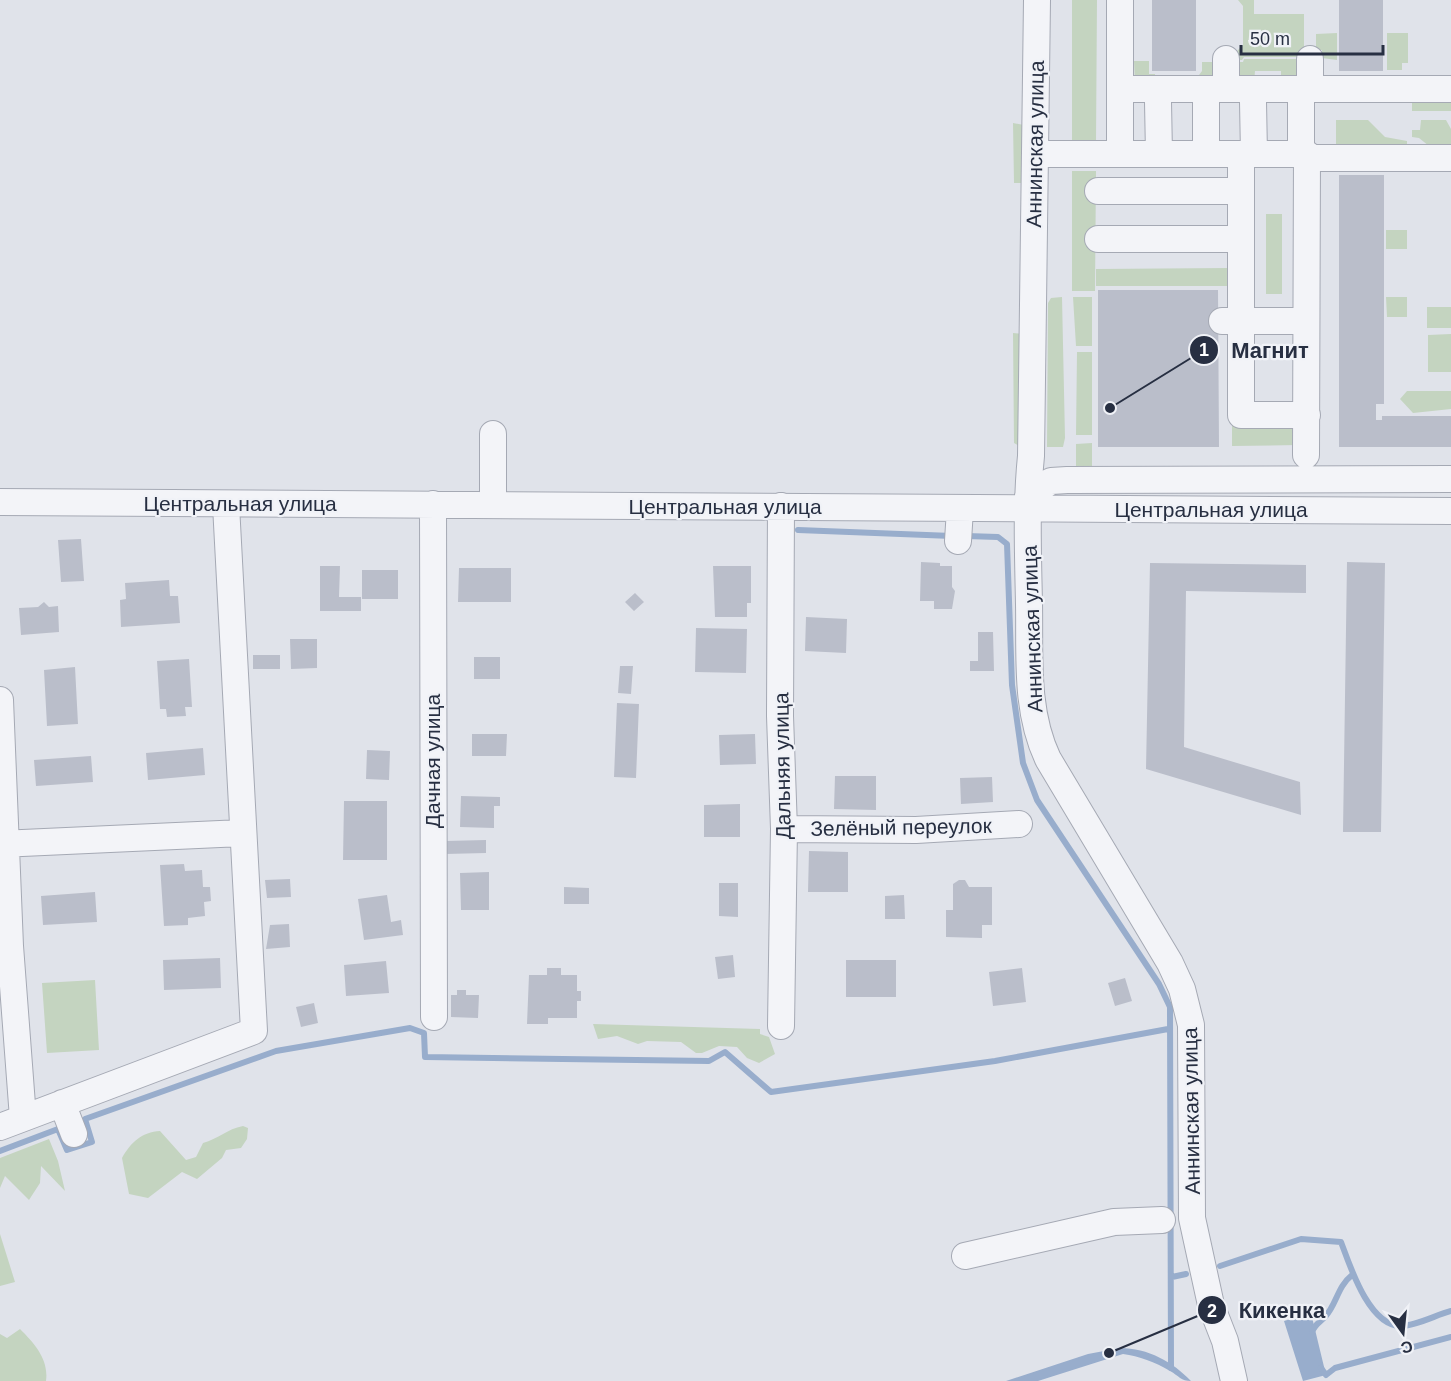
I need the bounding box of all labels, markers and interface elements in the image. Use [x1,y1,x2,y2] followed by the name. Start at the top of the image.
[1241,18,1384,56] scale bar
[1250,29,1290,49] text: 50 m
[1022,60,1048,228] street label: Аннинская улица
[1189,330,1321,370] callout: Магнит
[1231,338,1309,363] text: Магнит
[1199,340,1209,360] text: 1
[143,492,337,515] street label: Центральная улица
[628,495,822,518] street label: Центральная улица
[1114,498,1308,521] street label: Центральная улица
[1018,545,1046,713] street label: Аннинская улица
[769,692,795,840] street label: Дальняя улица
[421,693,444,828] street label: Дачная улица
[810,814,993,840] street label: Зелёный переулок
[1178,1027,1204,1195] street label: Аннинская улица
[1197,1290,1337,1330] callout: Кикенка
[1239,1298,1326,1323] text: Кикенка
[1207,1301,1217,1321] text: 2
[1373,1303,1433,1363] north arrow
[1399,1337,1415,1357] text: С

